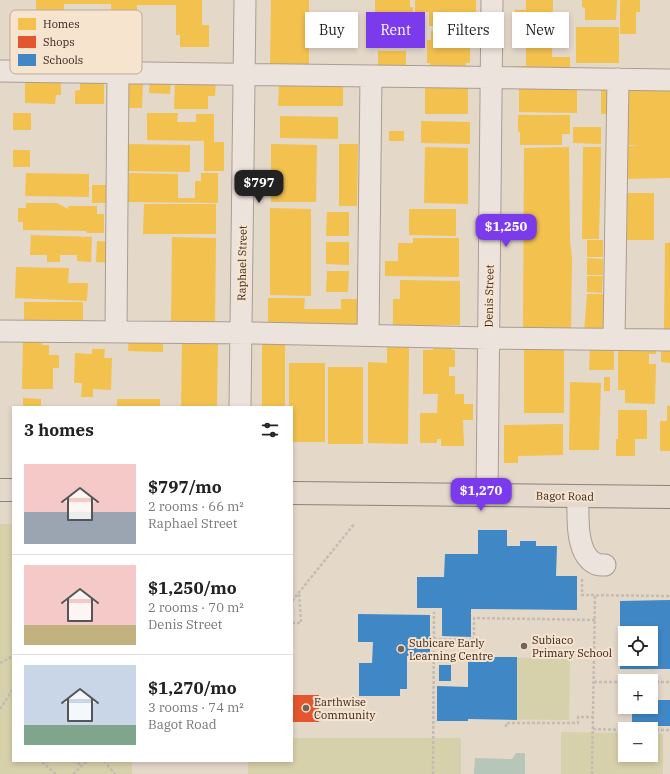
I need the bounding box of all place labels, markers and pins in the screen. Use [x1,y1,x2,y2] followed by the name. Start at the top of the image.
[235,170,283,204] pin: $797
[473,214,539,248] pin: $1,250
[448,478,514,512] pin: $1,270
[532,633,612,660] place label: Subiaco Primary School
[409,636,493,663] place label: Subicare Early Learning Centre
[519,641,529,651] marker: Subiaco Primary School
[396,644,406,654] marker: Subicare Early Learning Centre
[314,695,375,722] place label: Earthwise Community
[301,703,311,713] marker: Earthwise Community

